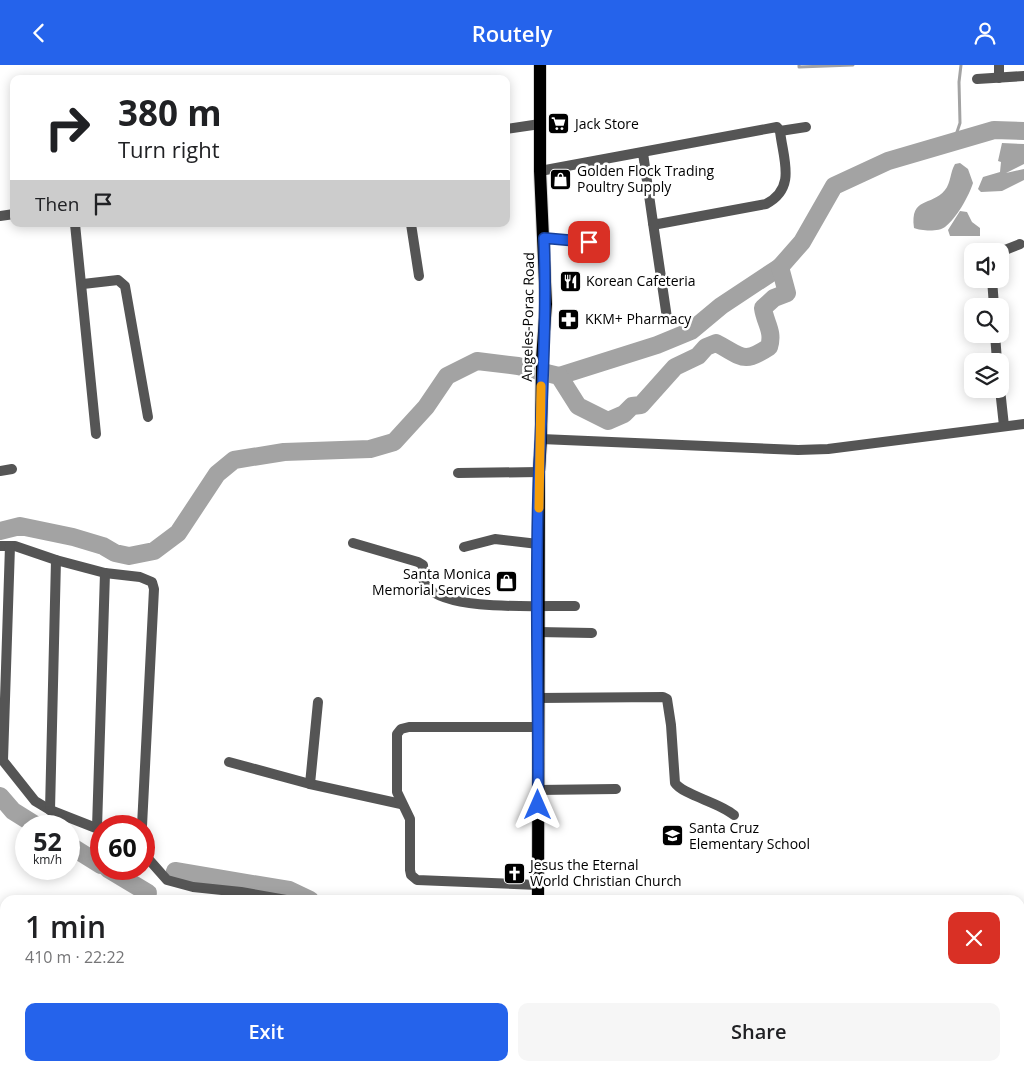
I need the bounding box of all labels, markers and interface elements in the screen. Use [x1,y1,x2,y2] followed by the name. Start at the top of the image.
[472,18,552,48] text: Routely
[25,19,53,47] icon: back
[971,19,999,47] icon: person
[118,89,222,136] text: 380 m
[35,95,100,160] icon: right
[547,112,571,136] supermarket icon: Jack Store
[573,114,639,133] place label: Jack Store
[118,134,220,164] text: Turn right
[577,161,715,196] place label: Golden Flock Trading Poultry Supply
[549,167,573,191] shop icon: Golden Flock Trading Poultry Supply
[89,190,117,218] icon: arrive
[35,191,79,217] text: Then
[568,221,610,263] pin
[575,228,603,256] icon: arrive
[964,243,1009,398] map controls
[964,243,1009,288] button: sound
[517,252,538,382] street label: Angeles-Porac Road
[558,269,582,293] restaurant icon: Korean Cafeteria
[586,271,696,290] place label: Korean Cafeteria
[964,298,1009,343] button: search
[557,307,581,331] pharmacy icon: KKM+ Pharmacy
[585,309,692,328] place label: KKM+ Pharmacy
[964,353,1009,398] button: layers
[372,564,491,599] place label: Santa Monica Memorial Services
[495,570,519,594] shop icon: Santa Monica Memorial Services
[511,778,563,830] position arrow
[90,815,155,880] speed limit sign: 60
[689,818,810,853] place label: Santa Cruz Elementary School
[33,824,62,858] text: 52
[661,824,685,848] school or university icon: Santa Cruz Elementary School
[33,851,62,868] text: km/h
[528,855,682,890] place label: Jesus the Eternal World Christian Church
[502,861,526,885] church icon: Jesus the Eternal World Christian Church
[25,906,106,947] text: 1 min
[948,912,1000,964] button: close
[25,946,125,968] text: 410 m · 22:22
[25,1003,508,1061] button: Exit
[518,1003,1000,1061] button: Share

